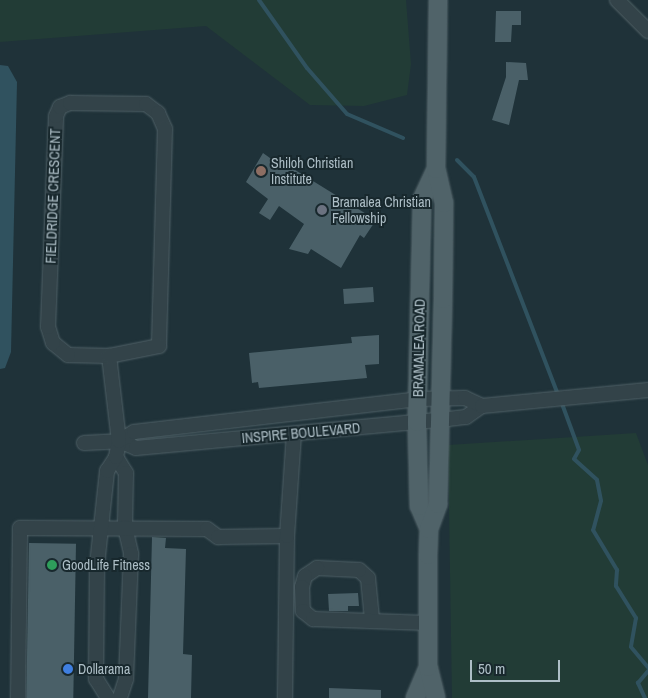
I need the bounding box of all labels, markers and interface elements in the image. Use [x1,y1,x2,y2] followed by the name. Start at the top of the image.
[42,128,64,264] street label: FIELDRIDGE CRESCENT
[271,155,353,188] place label: Shiloh Christian Institute
[255,165,267,177] marker: Shiloh Christian Institute
[332,194,431,226] place label: Bramalea Christian Fellowship
[316,204,328,216] marker: Bramalea Christian Fellowship
[410,298,428,398] street label: BRAMALEA ROAD
[241,419,361,447] street label: INSPIRE BOULEVARD
[62,557,150,573] place label: GoodLife Fitness
[46,559,58,571] marker: GoodLife Fitness
[473,650,563,682] scale bar
[478,658,505,679] text: 50 m
[78,661,130,677] place label: Dollarama
[62,663,74,675] marker: Dollarama

